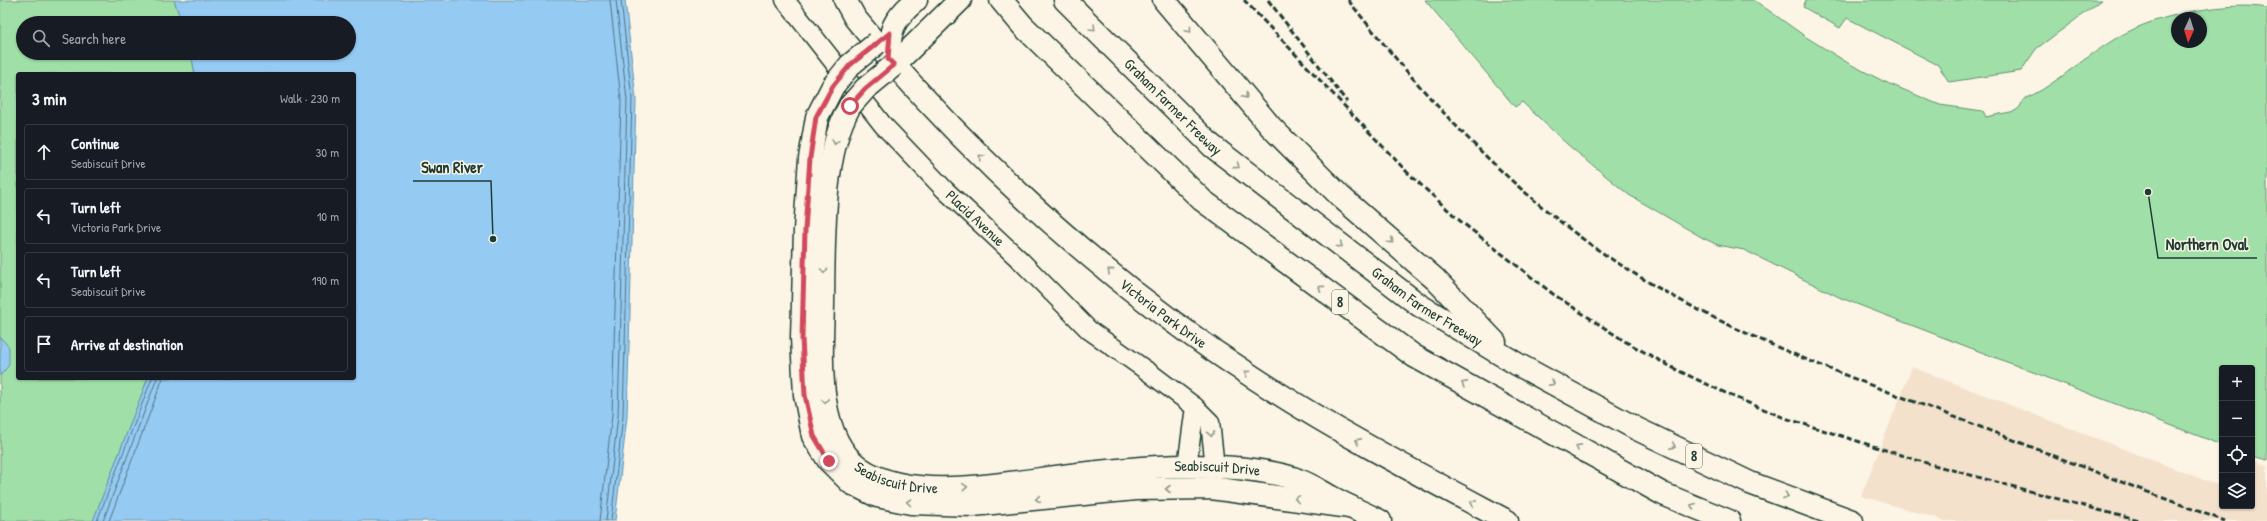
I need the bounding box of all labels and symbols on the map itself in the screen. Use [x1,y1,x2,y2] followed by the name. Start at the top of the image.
[2171,12,2207,48] north arrow
[1088,23,1096,30] one-way arrow
[1184,25,1191,33] one-way arrow
[1120,53,1227,160] street label: Graham Farmer Freeway
[1240,92,1247,99] one-way arrow
[841,97,859,115] route start
[831,139,840,145] one-way arrow
[413,153,491,181] callout: Swan River
[978,154,986,162] one-way arrow
[421,156,484,178] text: Swan River
[1233,161,1240,168] one-way arrow
[941,185,1010,251] street label: Placid Avenue
[2158,230,2257,258] callout: Northern Oval
[2166,233,2249,255] text: Northern Oval
[1387,236,1394,243] one-way arrow
[1336,240,1343,247] one-way arrow
[1368,261,1487,351] street label: Graham Farmer Freeway
[820,268,828,274] one-way arrow
[1107,268,1114,275] one-way arrow
[1115,274,1211,353] street label: Victoria Park Drive
[1319,286,1326,293] one-way arrow
[1332,290,1348,314] road number: 8
[1245,371,1252,378] one-way arrow
[1547,378,1555,385] one-way arrow
[1461,382,1468,389] one-way arrow
[820,398,829,404] one-way arrow
[1207,431,1216,437] one-way arrow
[1355,439,1362,446] one-way arrow
[1668,441,1676,449] one-way arrow
[1575,444,1582,452] one-way arrow
[1686,444,1702,468] road number: 8
[820,452,838,470] route end
[1174,455,1262,481] street label: Seabiscuit Drive
[850,456,938,498] street label: Seabiscuit Drive
[962,482,968,491] one-way arrow
[1165,485,1171,493] one-way arrow
[1783,492,1790,500] one-way arrow
[1035,494,1042,503] one-way arrow
[1294,495,1300,504] one-way arrow
[906,498,912,507] one-way arrow
[1470,500,1477,508] one-way arrow
[1690,503,1697,511] one-way arrow

